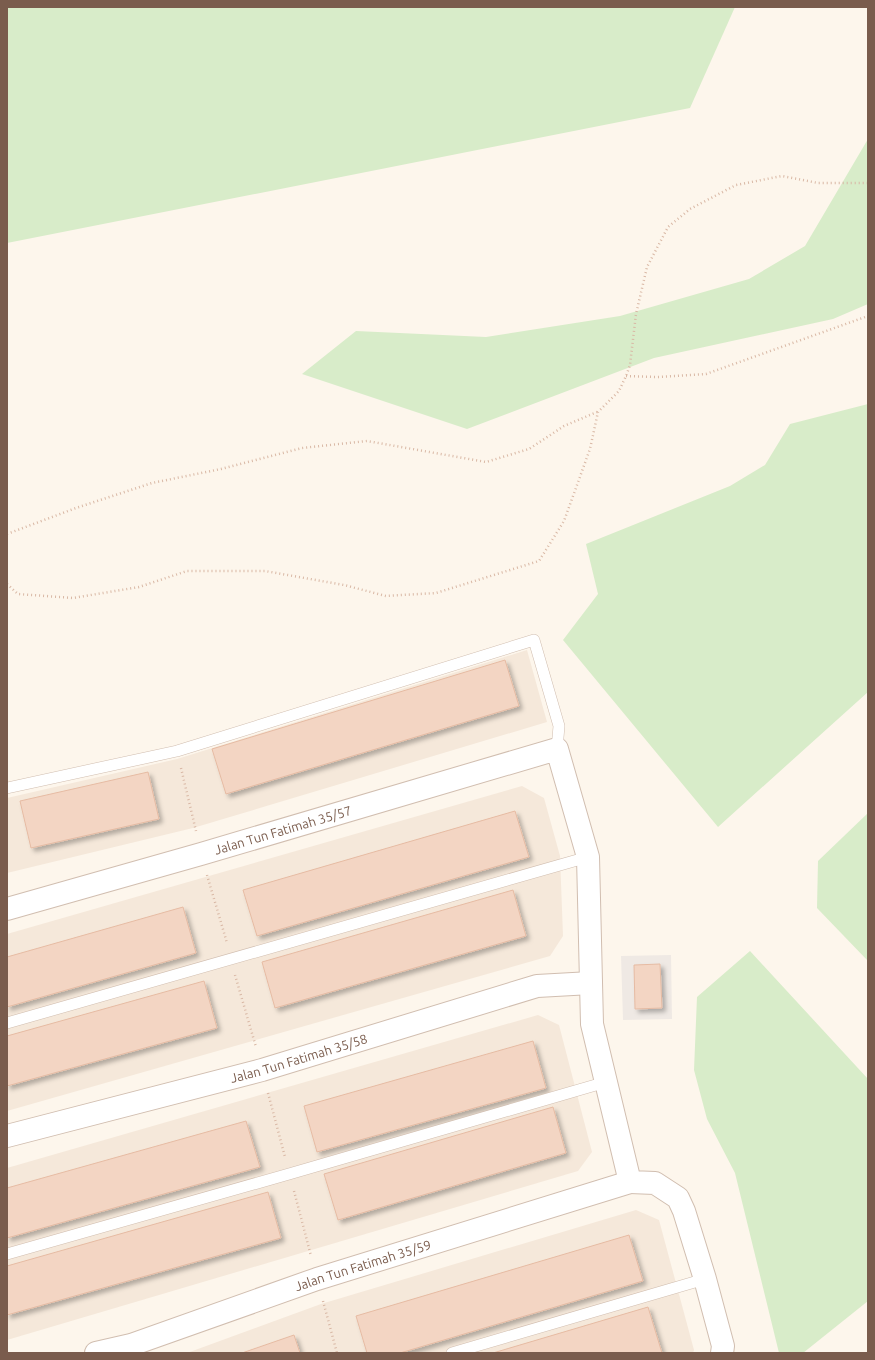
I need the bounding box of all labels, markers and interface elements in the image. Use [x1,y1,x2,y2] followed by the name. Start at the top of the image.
[213,803,353,857] street label: Jalan Tun Fatimah 35/57
[229,1031,369,1085] street label: Jalan Tun Fatimah 35/58
[293,1237,433,1293] street label: Jalan Tun Fatimah 35/59

